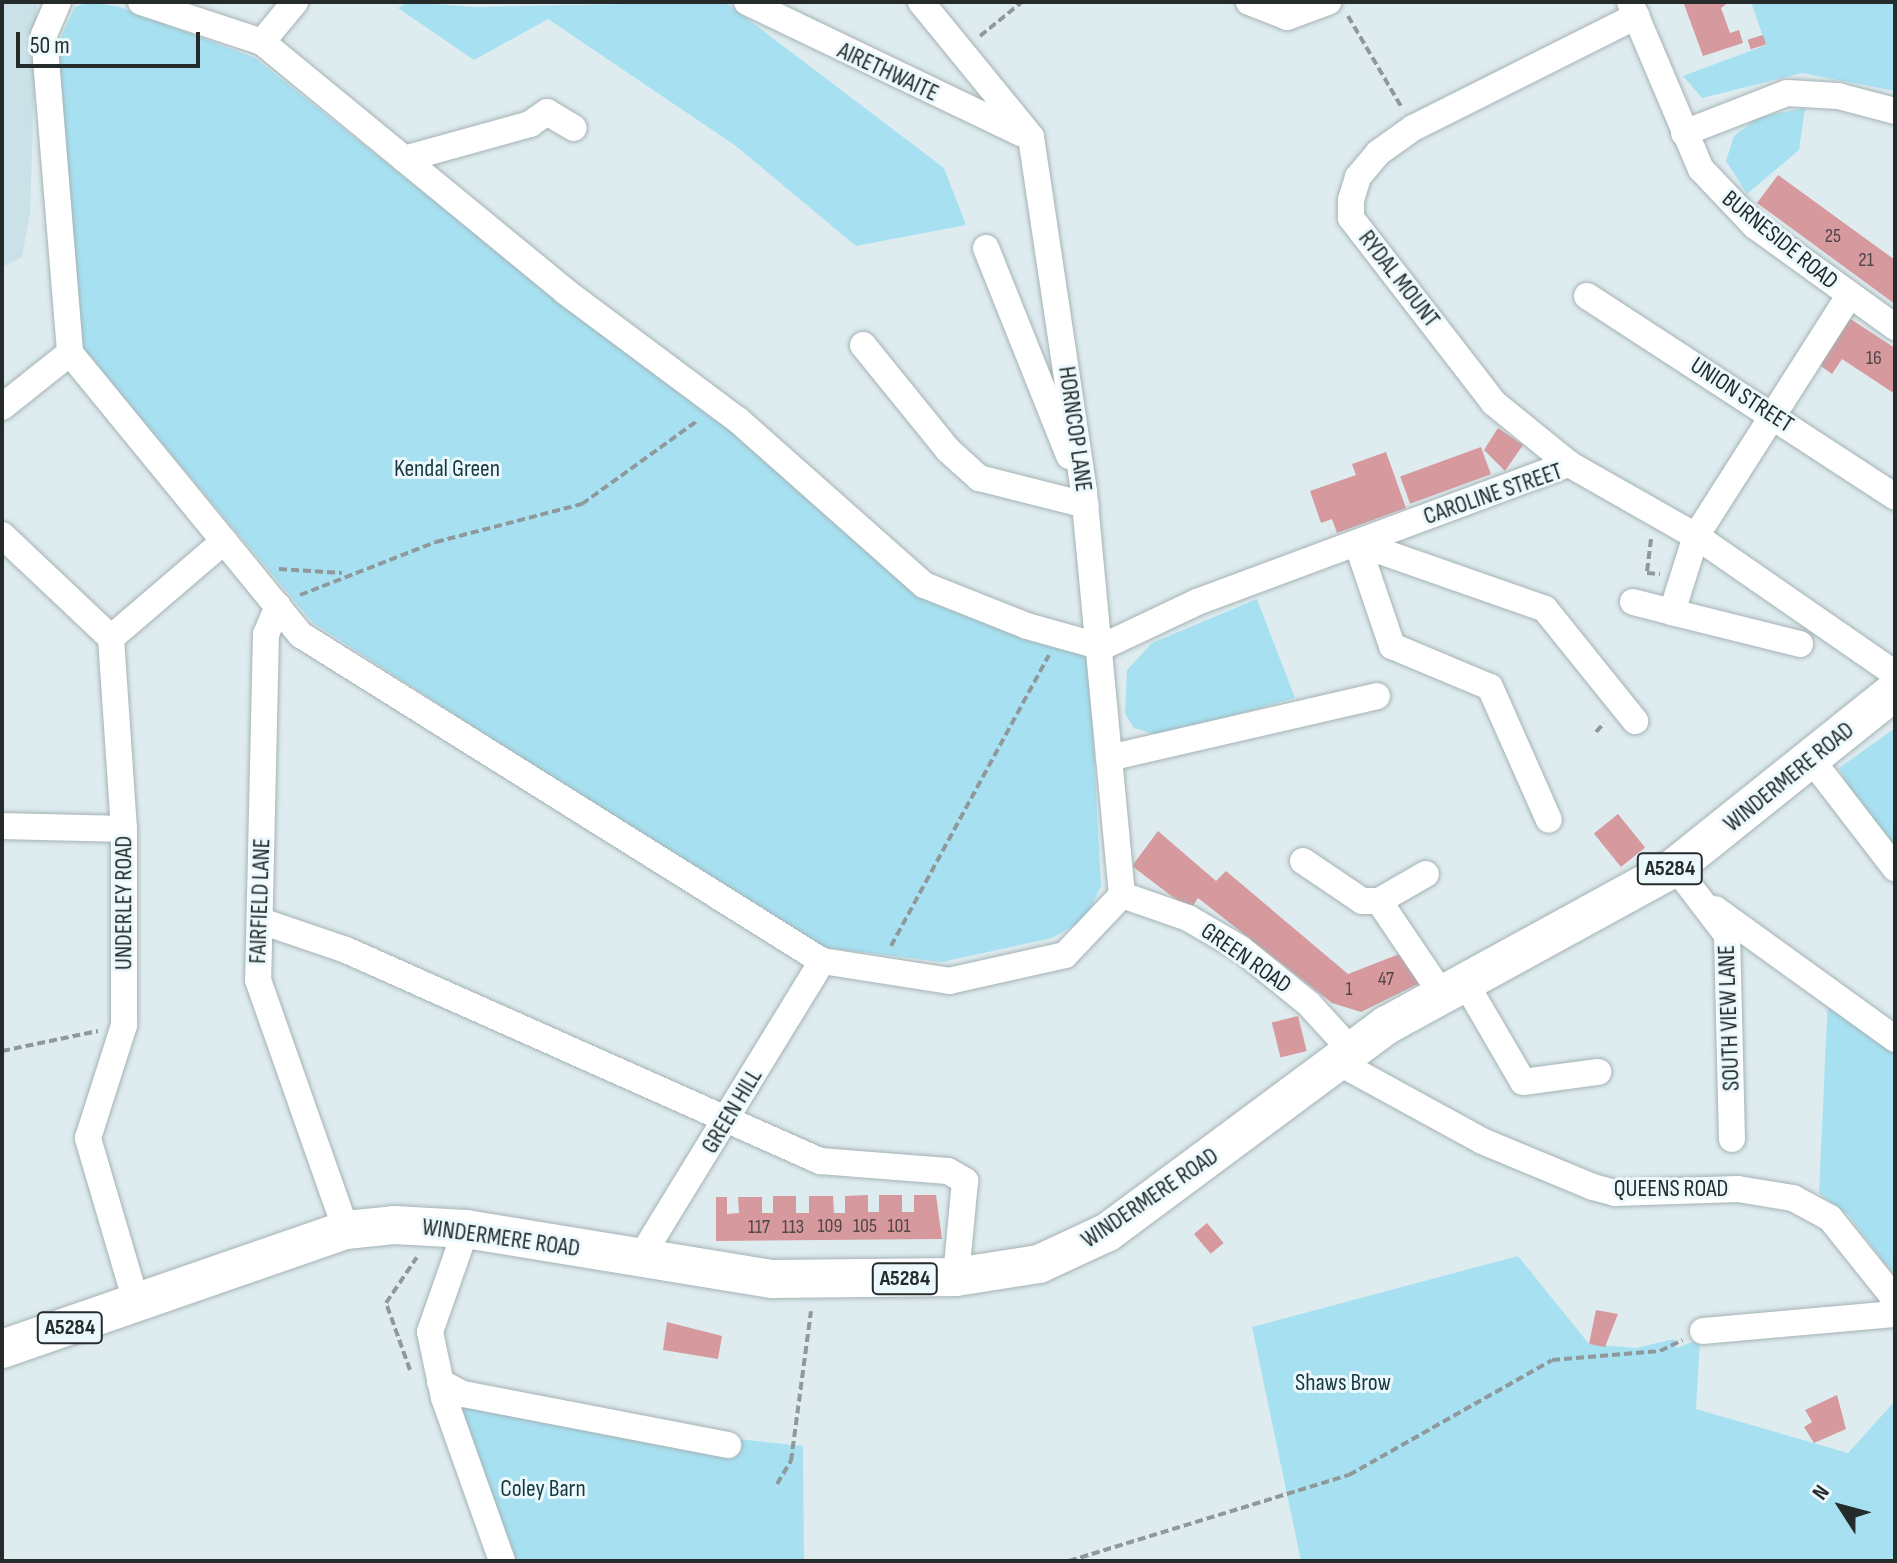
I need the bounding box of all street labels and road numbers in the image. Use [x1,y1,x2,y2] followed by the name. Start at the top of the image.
[833,36,943,108] street label: AIRETHWAITE
[1716,184,1844,296] street label: BURNESIDE ROAD
[1352,225,1446,333] street label: RYDAL MOUNT
[1685,351,1799,439] street label: UNION STREET
[1052,365,1098,493] street label: HORNCOP LANE
[1420,457,1566,531] street label: CAROLINE STREET
[1718,716,1860,838] street label: WINDERMERE ROAD
[110,836,138,970] street label: UNDERLEY ROAD
[243,838,277,964] street label: FAIRFIELD LANE
[1636,851,1704,887] road number: A5284
[1195,916,1297,1000] street label: GREEN ROAD
[1712,944,1746,1092] street label: SOUTH VIEW LANE
[696,1063,768,1159] street label: GREEN HILL
[1076,1142,1224,1254] street label: WINDERMERE ROAD
[1614,1175,1728,1203] street label: QUEENS ROAD
[420,1213,582,1263] street label: WINDERMERE ROAD
[871,1261,939,1297] road number: A5284
[36,1310,104,1346] road number: A5284

